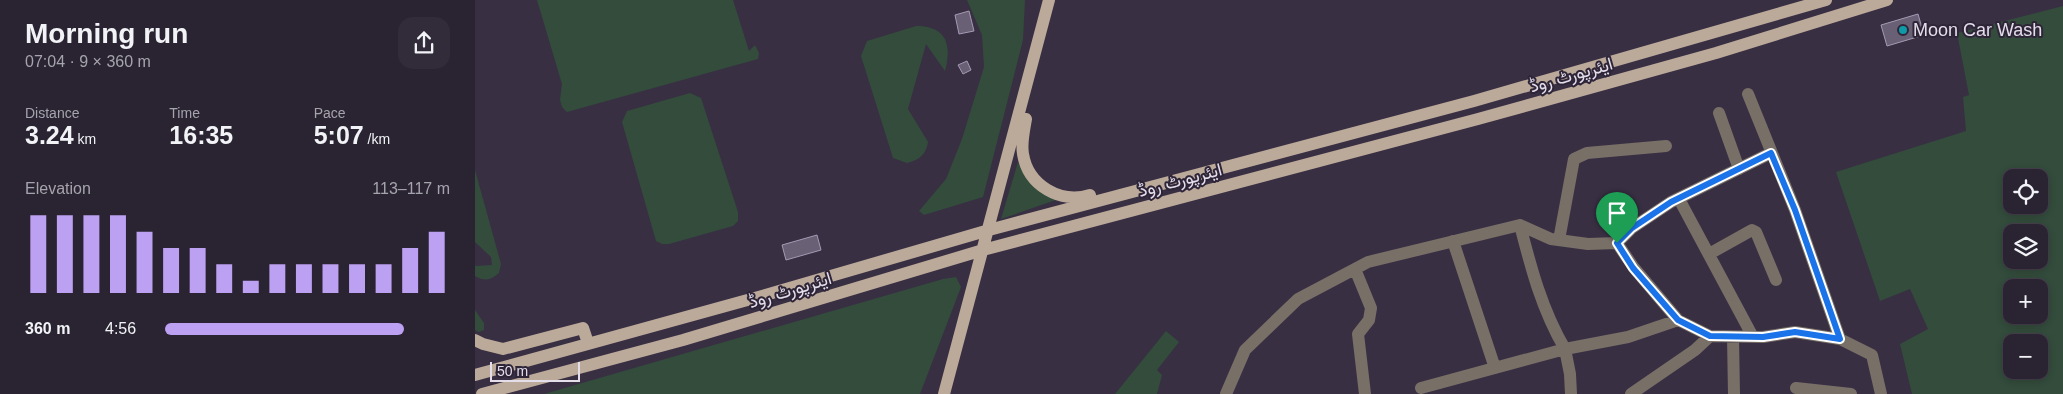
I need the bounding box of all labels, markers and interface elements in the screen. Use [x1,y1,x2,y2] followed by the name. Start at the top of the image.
[398,17,450,69] button: share
[25,18,188,49] text: Morning run
[1913,20,2042,40] place label: Moon Car Wash
[1897,24,1909,36] marker: Moon Car Wash
[25,53,151,70] text: 07:04 · 9 × 360 m
[1527,54,1616,98] street label: ایئرپورٹ روڈ
[25,105,79,121] text: Distance
[169,105,200,121] text: Time
[314,105,346,121] text: Pace
[25,121,74,149] text: 3.24
[169,121,233,149] text: 16:35
[314,121,364,149] text: 5:07
[74,131,96,147] text: km
[364,131,390,147] text: /km
[1136,159,1225,203] street label: ایئرپورٹ روڈ
[2003,169,2048,379] map controls
[2003,169,2048,214] button: locate
[25,180,91,197] text: Elevation
[372,180,450,197] text: 113–117 m
[1596,192,1638,243] pin
[1603,199,1631,227] icon: arrive
[2003,224,2048,269] button: layers
[746,268,835,314] street label: ایئرپورٹ روڈ
[2003,279,2048,324] button: +
[25,320,70,337] text: 360 m
[105,320,136,337] text: 4:56
[2003,334,2048,379] button: −
[490,359,580,382] scale bar
[497,363,528,379] text: 50 m

